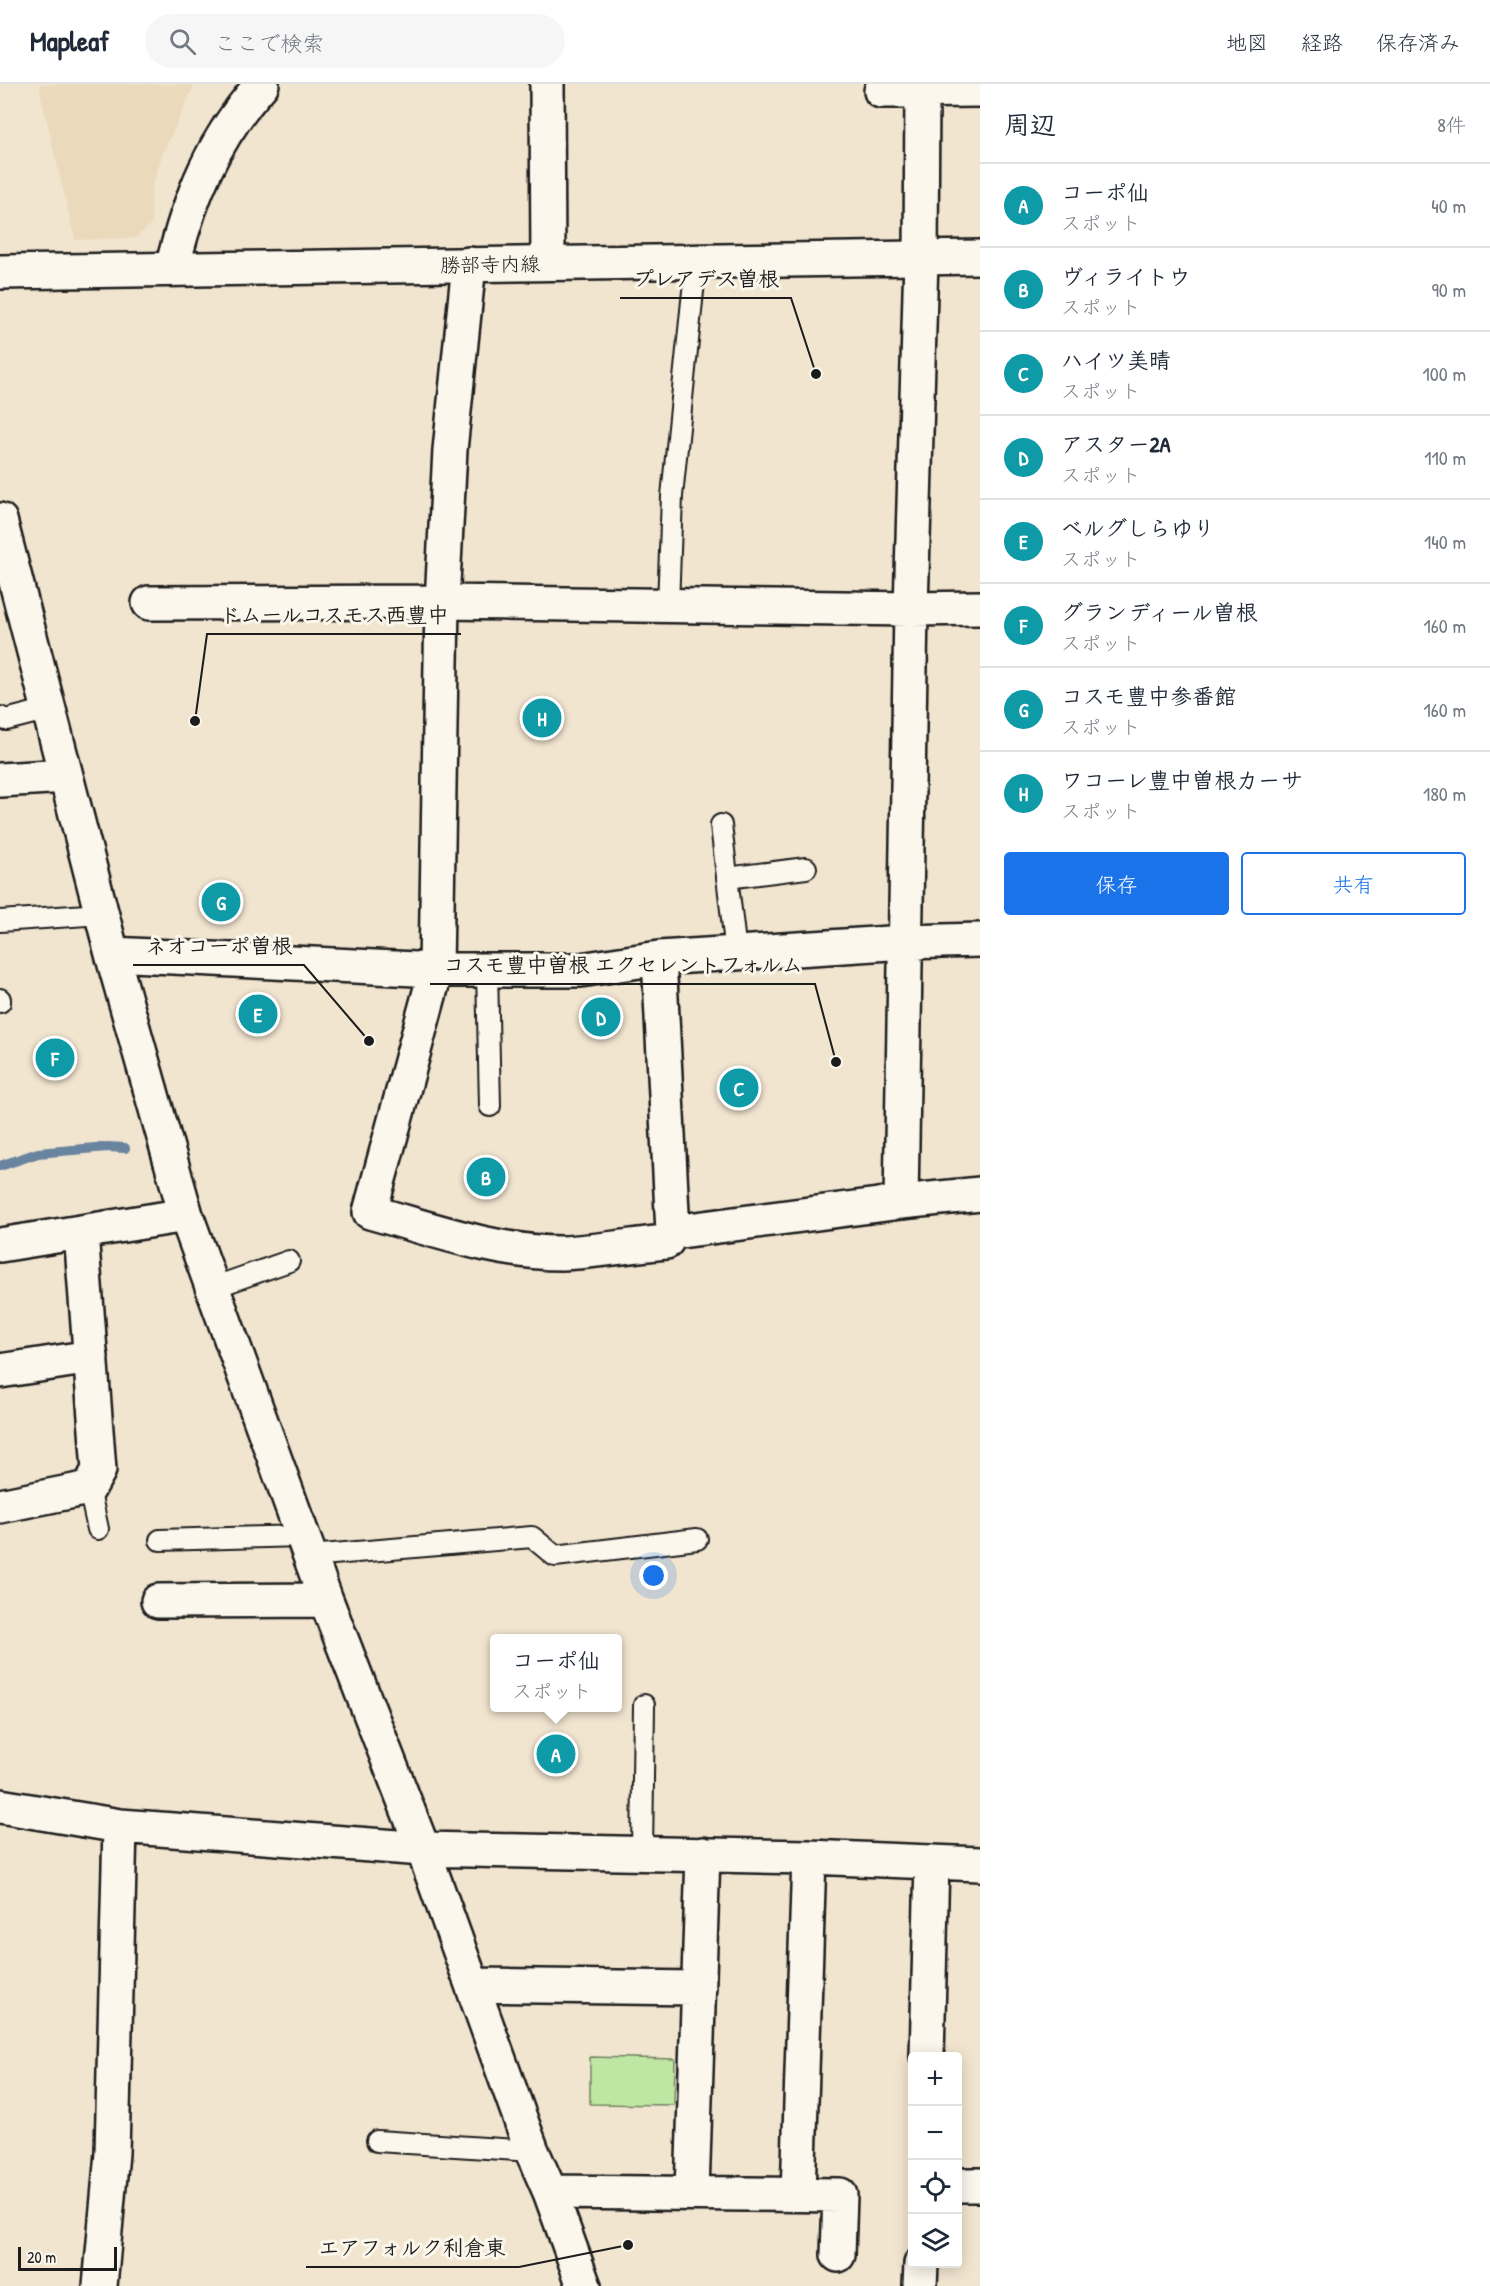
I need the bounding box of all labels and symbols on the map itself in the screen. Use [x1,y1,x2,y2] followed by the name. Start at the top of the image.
[440,250,540,278] street label: 勝部寺内線
[620,259,791,298] callout: プレアデス曽根
[633,264,779,293] text: プレアデス曽根
[207,595,461,634] callout: ドムールコスモス西豊中
[220,600,448,629] text: ドムールコスモス西豊中
[522,696,562,740] pin: H
[202,880,240,924] pin: G
[133,926,304,965] callout: ネオコーポ曽根
[146,931,293,960] text: ネオコーポ曽根
[430,945,815,984] callout: コスモ豊中曽根 エクセレントフォルム
[443,950,803,979] text: コスモ豊中曽根 エクセレントフォルム
[238,992,278,1036] pin: E
[582,994,620,1040] pin: D
[36,1036,74,1080] pin: F
[720,1066,758,1110] pin: C
[466,1154,506,1200] pin: B
[639,1561,668,1590] your location
[536,1732,576,1776] pin: A
[306,2228,519,2267] callout: エアフォルク利倉東
[318,2233,506,2262] text: エアフォルク利倉東
[18,2244,117,2272] scale bar

